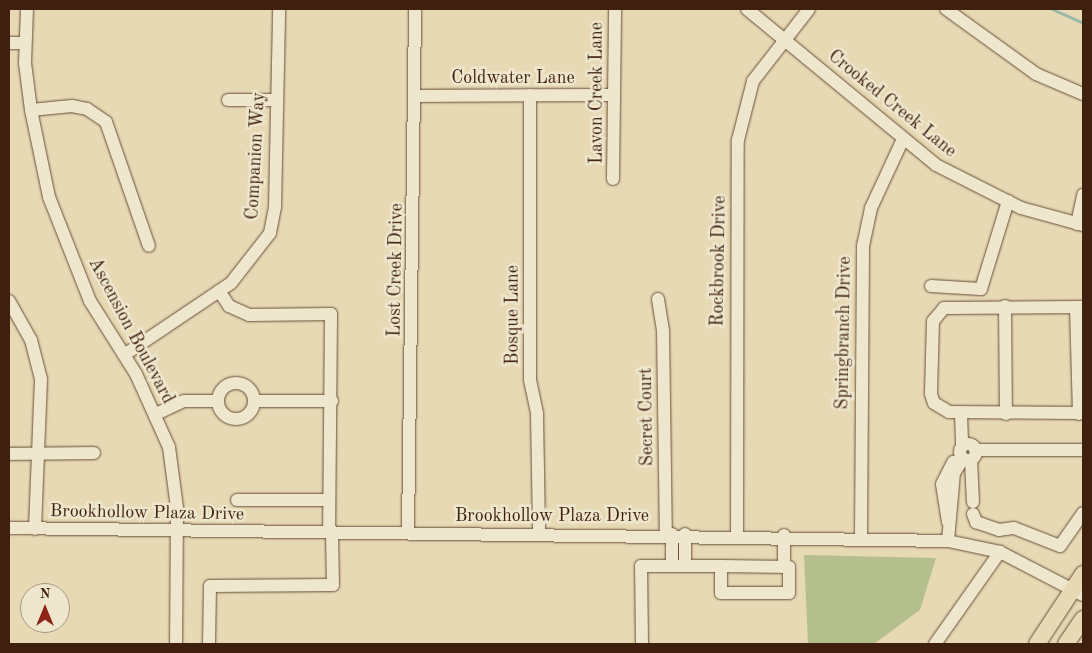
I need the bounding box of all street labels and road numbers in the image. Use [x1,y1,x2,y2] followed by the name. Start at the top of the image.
[586,22,608,164] street label: Lavon Creek Lane
[824,46,960,162] street label: Crooked Creek Lane
[451,67,575,89] street label: Coldwater Lane
[242,92,270,220] street label: Companion Way
[707,195,731,327] street label: Rockbrook Drive
[384,203,408,337] street label: Lost Creek Drive
[83,254,179,408] street label: Ascension Boulevard
[832,256,856,410] street label: Springbranch Drive
[502,265,524,365] street label: Bosque Lane
[635,368,659,466] street label: Secret Court
[50,501,244,525] street label: Brookhollow Plaza Drive
[455,505,649,527] street label: Brookhollow Plaza Drive

